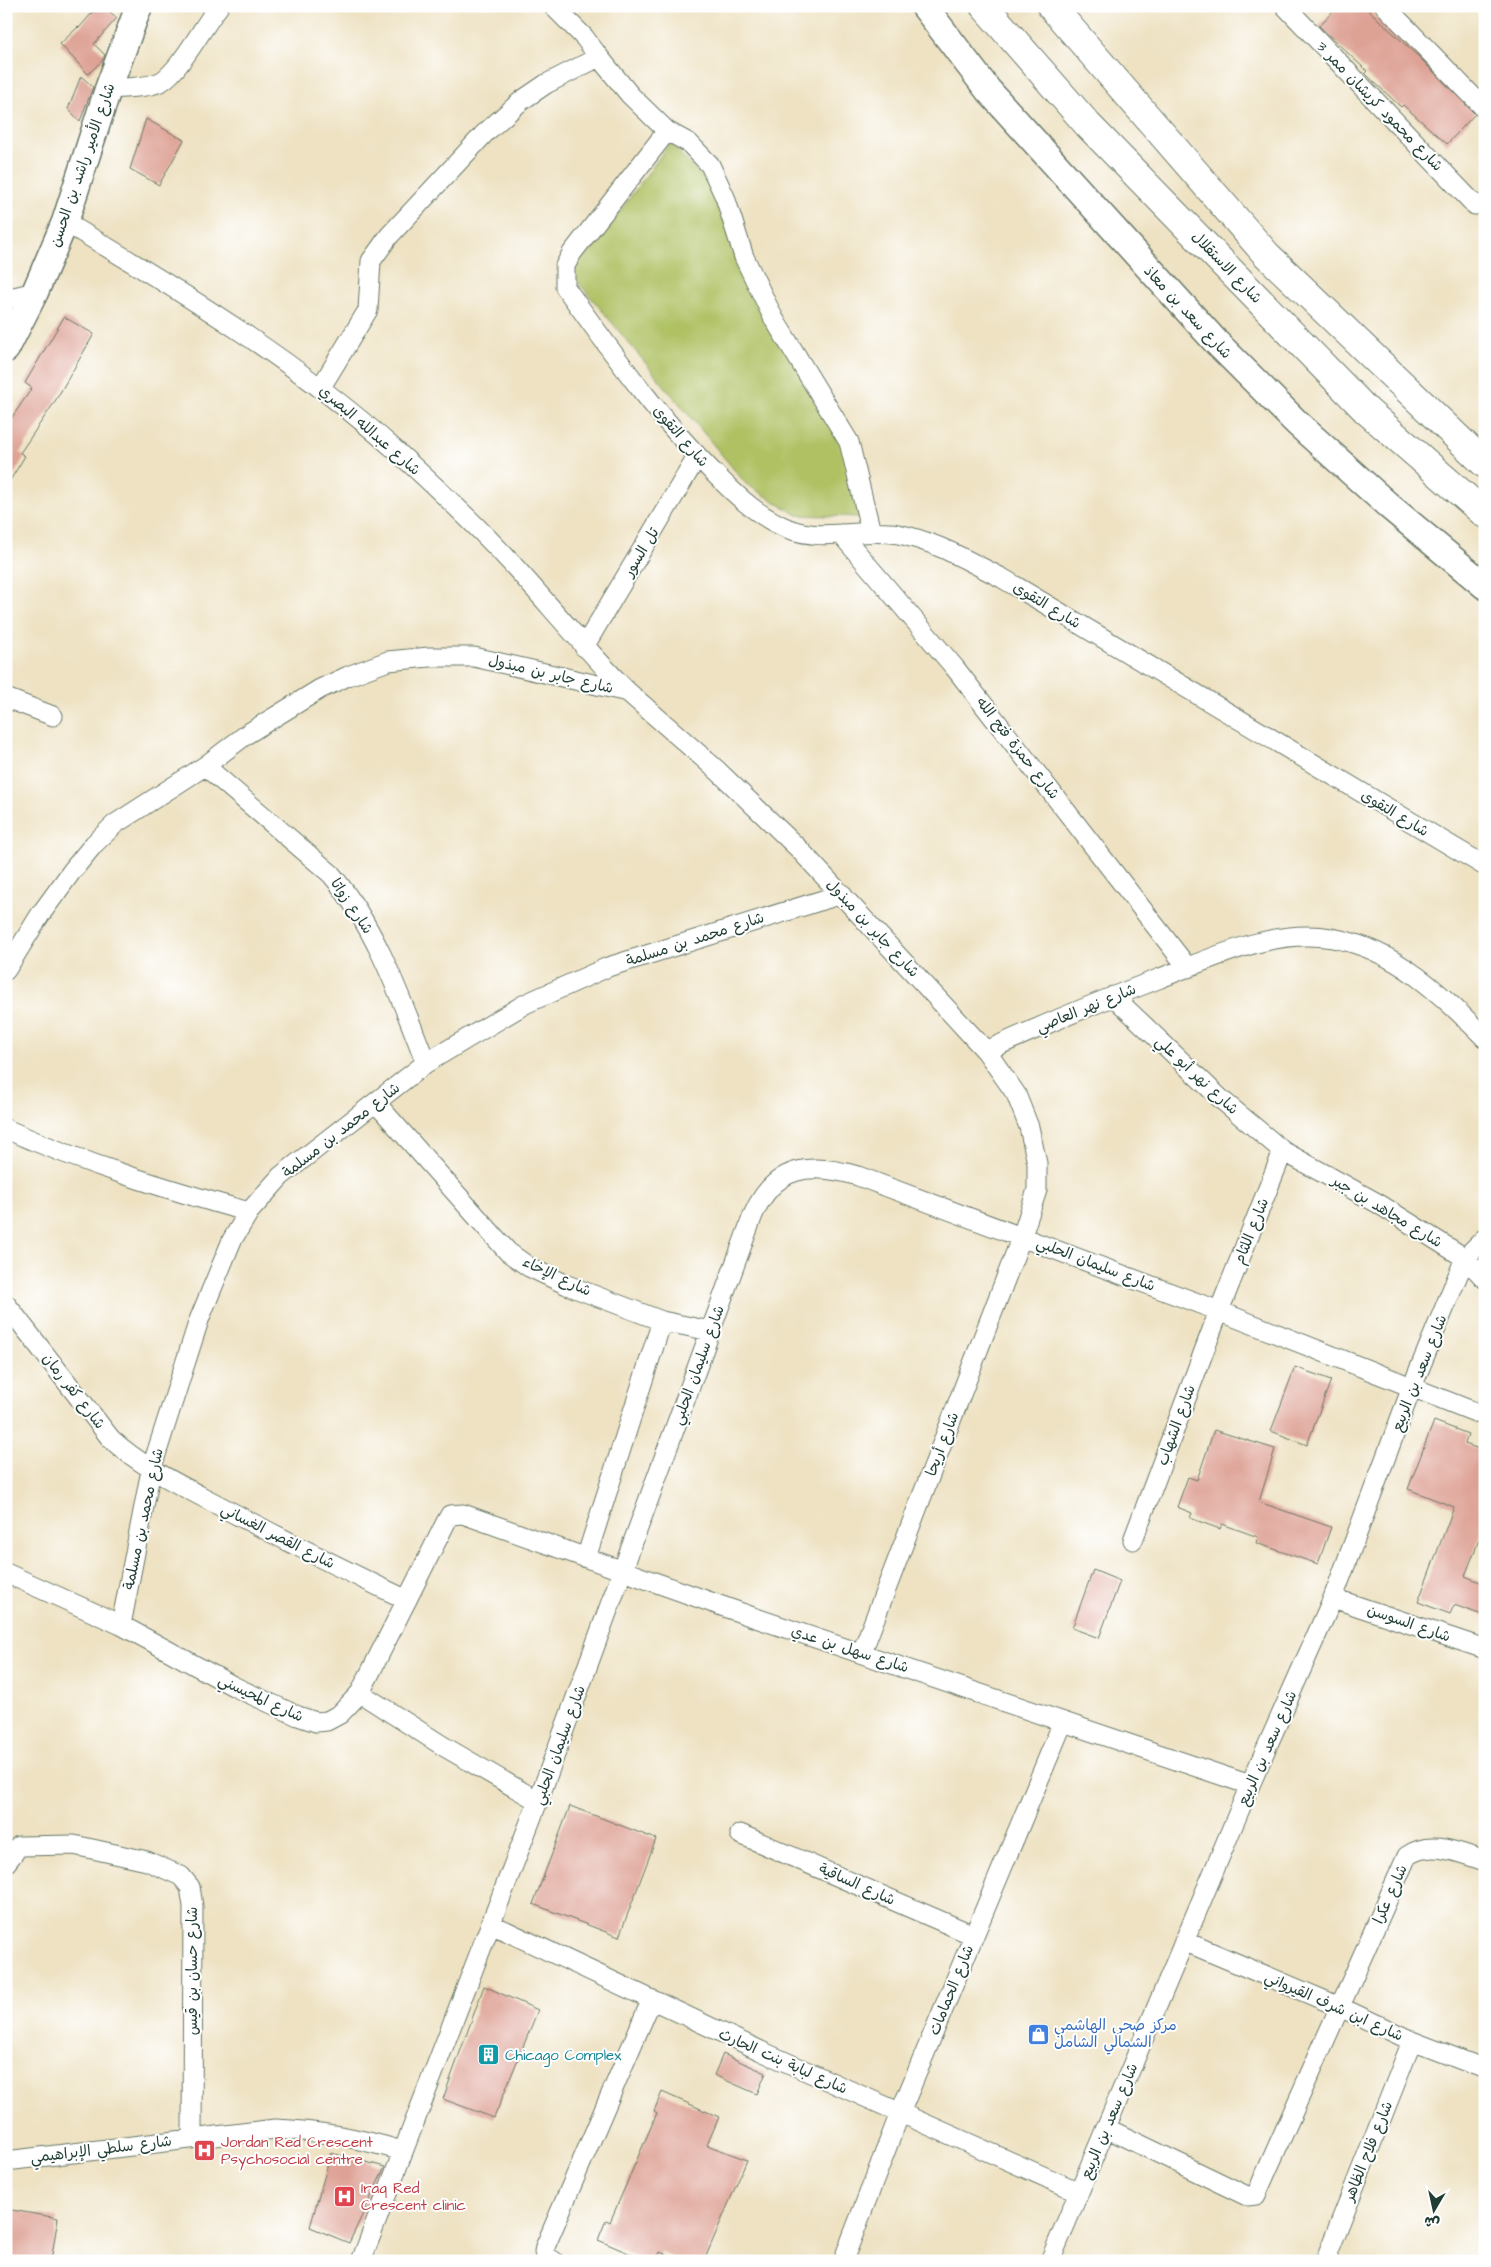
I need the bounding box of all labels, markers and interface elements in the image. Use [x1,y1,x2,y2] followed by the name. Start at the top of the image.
[1312,37,1448,176] street label: شارع محمود كريشان ممر 3
[45,80,120,250] street label: شارع الأمير راشد بن الحسن
[1187,227,1267,308] street label: شارع الاستقلال
[1139,261,1236,364] street label: شارع سعد بن معاذ
[314,380,425,480] street label: شارع عبدالله البصري
[648,401,713,472] street label: شارع التقوى
[618,523,665,582] street label: تل السور
[1009,577,1085,634] street label: شارع التقوى
[486,650,615,699] street label: شارع جابر بن مبذول
[971,693,1064,804] street label: شارع حمزة فتح الله
[1357,785,1433,842] street label: شارع التقوى
[325,874,378,938] street label: شارع زواتا
[821,875,924,982] street label: شارع جابر بن مبذول
[623,907,767,972] street label: شارع محمد بن مسلمة
[1033,979,1140,1040] street label: شارع نهر العاصي
[1149,1031,1243,1121] street label: شارع نهر أبو علي
[278,1078,405,1183] street label: شارع محمد بن مسلمة
[1326,1169,1446,1253] street label: شارع مجاهد بن جبر
[1229,1195,1275,1268] street label: شارع اللثام
[1033,1232,1158,1299] street label: شارع سليمان الحلبي
[519,1251,595,1302] street label: شارع الإخاء
[667,1303,732,1429] street label: شارع سليمان الحلبي
[1386,1312,1452,1435] street label: شارع سعد بن الربيع
[37,1349,110,1434] street label: شارع كفر رمان
[1152,1382,1201,1469] street label: شارع الشهاب
[921,1409,964,1479] street label: شارع أريحا
[118,1446,169,1592] street label: شارع محمد بن مسلمة
[216,1499,338,1576] street label: شارع القصر الغساني
[1364,1599,1453,1648] street label: شارع السوسن
[788,1621,911,1678] street label: شارع سهل بن عدي
[214,1670,307,1729] street label: شارع المحيسني
[528,1683,593,1809] street label: شارع سليمان الحلبي
[1233,1687,1302,1809] street label: شارع سعد بن الربيع
[815,1858,898,1911] street label: شارع الساقية
[1368,1861,1413,1927] street label: شارع عكرا
[182,1907,203,2035] street label: شارع حسان بن قيس
[924,1942,979,2038] street label: شارع الحمامات
[1260,1966,1406,2048] street label: شارع ابن شرف القيرواني
[1054,2015,1177,2055] place label: مركز صحي الهاشمي الشمالي الشامل
[1026,2022,1050,2046] shop icon: مركز صحي الهاشمي الشمالي الشامل
[715,2024,851,2099] street label: شارع لبابة بنت الحارث
[477,2043,501,2067] building icon: Chicago Complex
[505,2045,622,2067] place label: Chicago Complex
[1076,2060,1143,2182] street label: شارع سعد بن الربيع
[1338,2098,1398,2206] street label: شارع فلاح الظاهر
[29,2130,173,2171] street label: شارع سلطي الإبراهيمي
[221,2132,373,2171] place label: Jordan Red Crescent Psychosocial centre
[193,2139,217,2163] hospital icon: Jordan Red Crescent Psychosocial centre
[361,2178,467,2216] place label: Iraq Red Crescent clinic
[1408,2184,1458,2234] north arrow
[333,2185,357,2209] hospital icon: Iraq Red Crescent clinic
[1423,2211,1441,2233] text: ش

